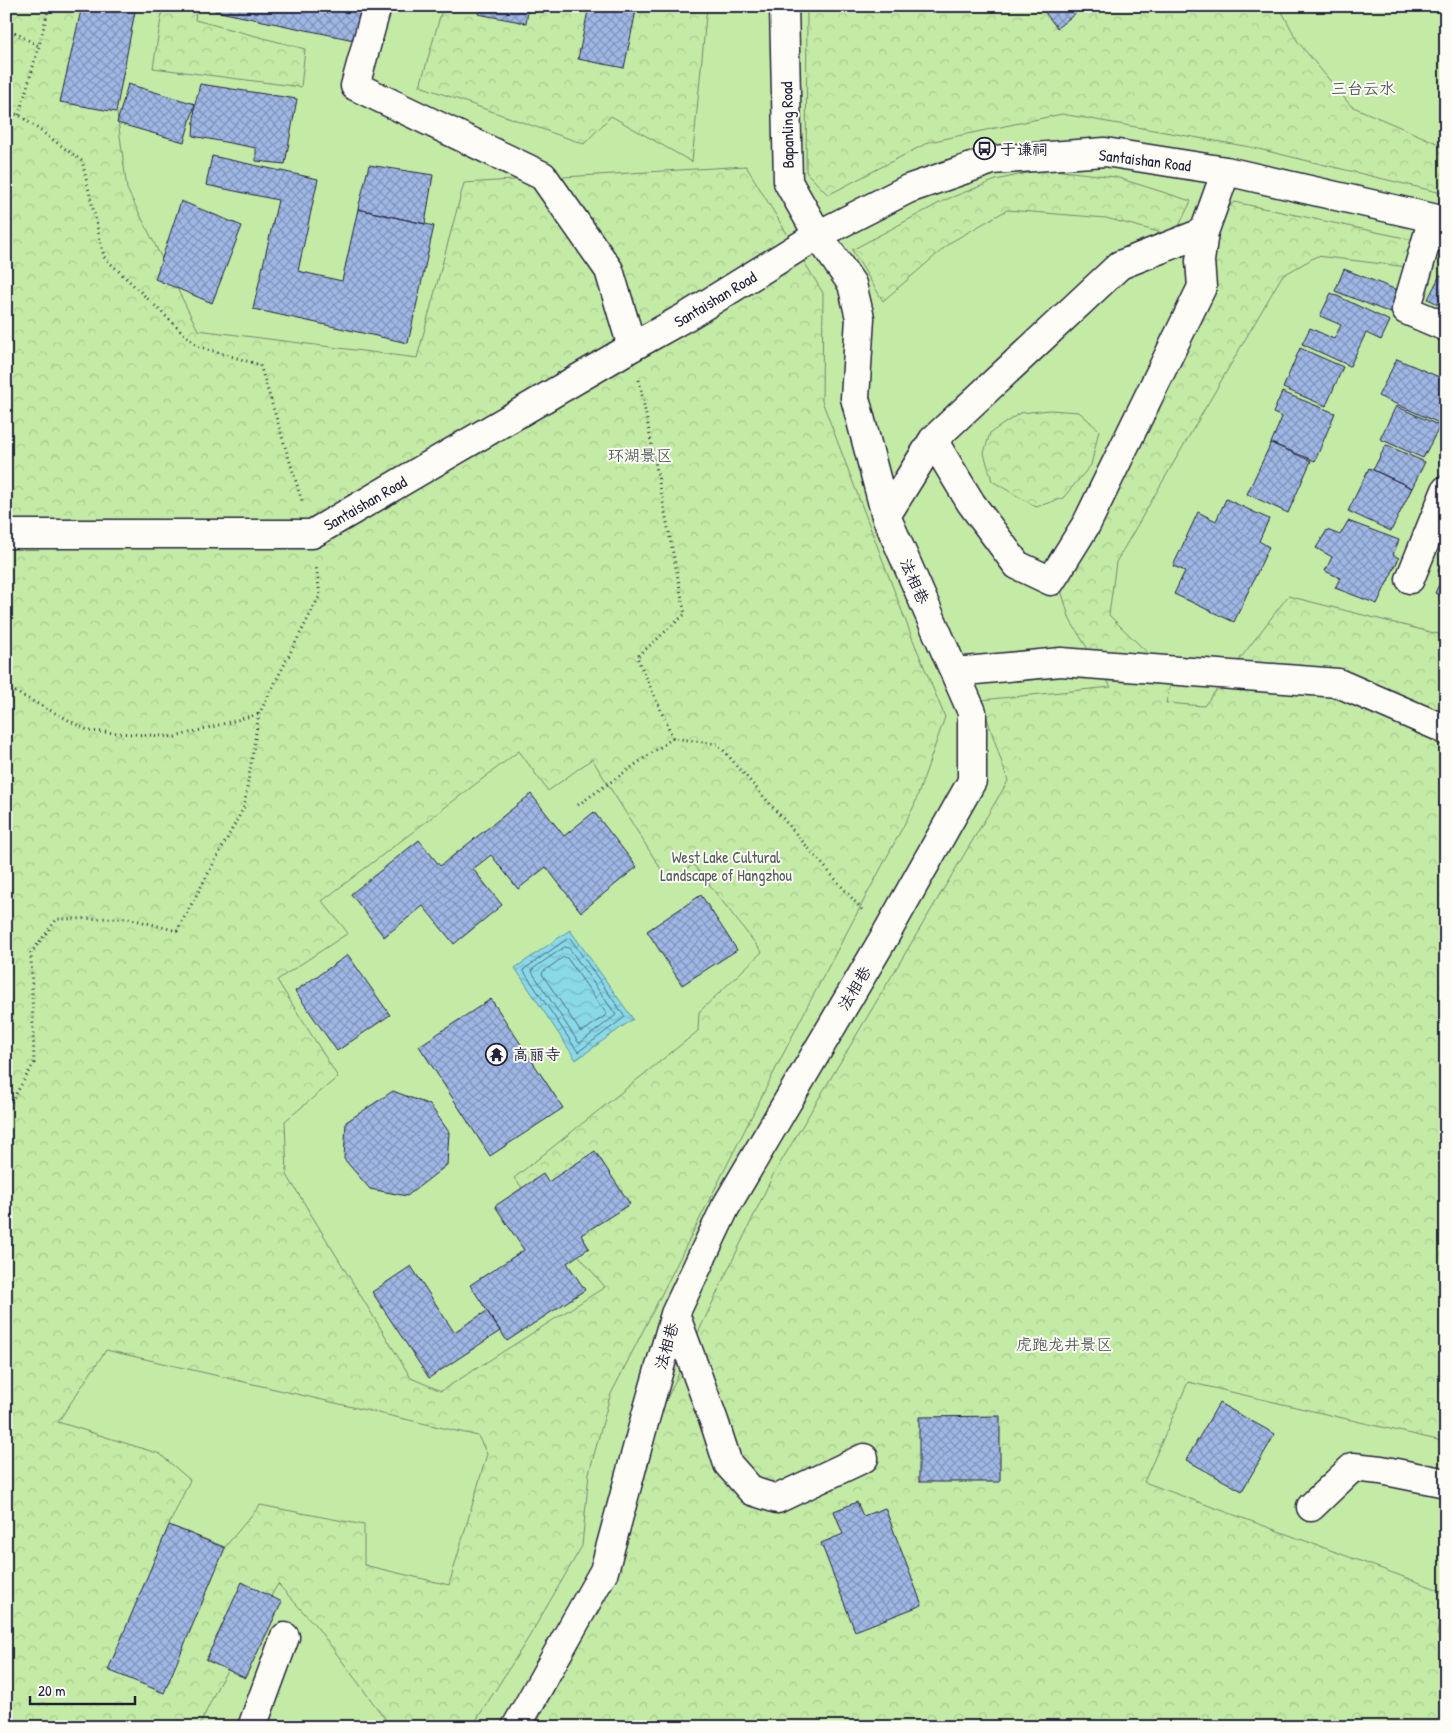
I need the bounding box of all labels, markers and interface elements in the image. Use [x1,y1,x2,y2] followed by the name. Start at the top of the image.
[1331,77,1396,99] park label: 三台云水
[775,81,799,169] street label: Bapanling Road
[972,137,996,161] bus stop icon: 于谦祠
[1000,138,1048,160] place label: 于谦祠
[1098,143,1192,177] street label: Santaishan Road
[670,266,760,332] street label: Santaishan Road
[608,444,672,466] park label: 环湖景区
[319,470,411,536] street label: Santaishan Road
[895,555,935,607] street label: 法相巷
[660,846,792,886] park label: West Lake Cultural Landscape of Hangzhou
[832,962,876,1014] street label: 法相巷
[485,1042,509,1066] temple icon: 高丽寺
[513,1043,561,1065] place label: 高丽寺
[649,1320,683,1372] street label: 法相巷
[1016,1333,1112,1355] park label: 虎跑龙井景区
[30,1673,135,1705] scale bar
[38,1680,65,1701] text: 20 m

